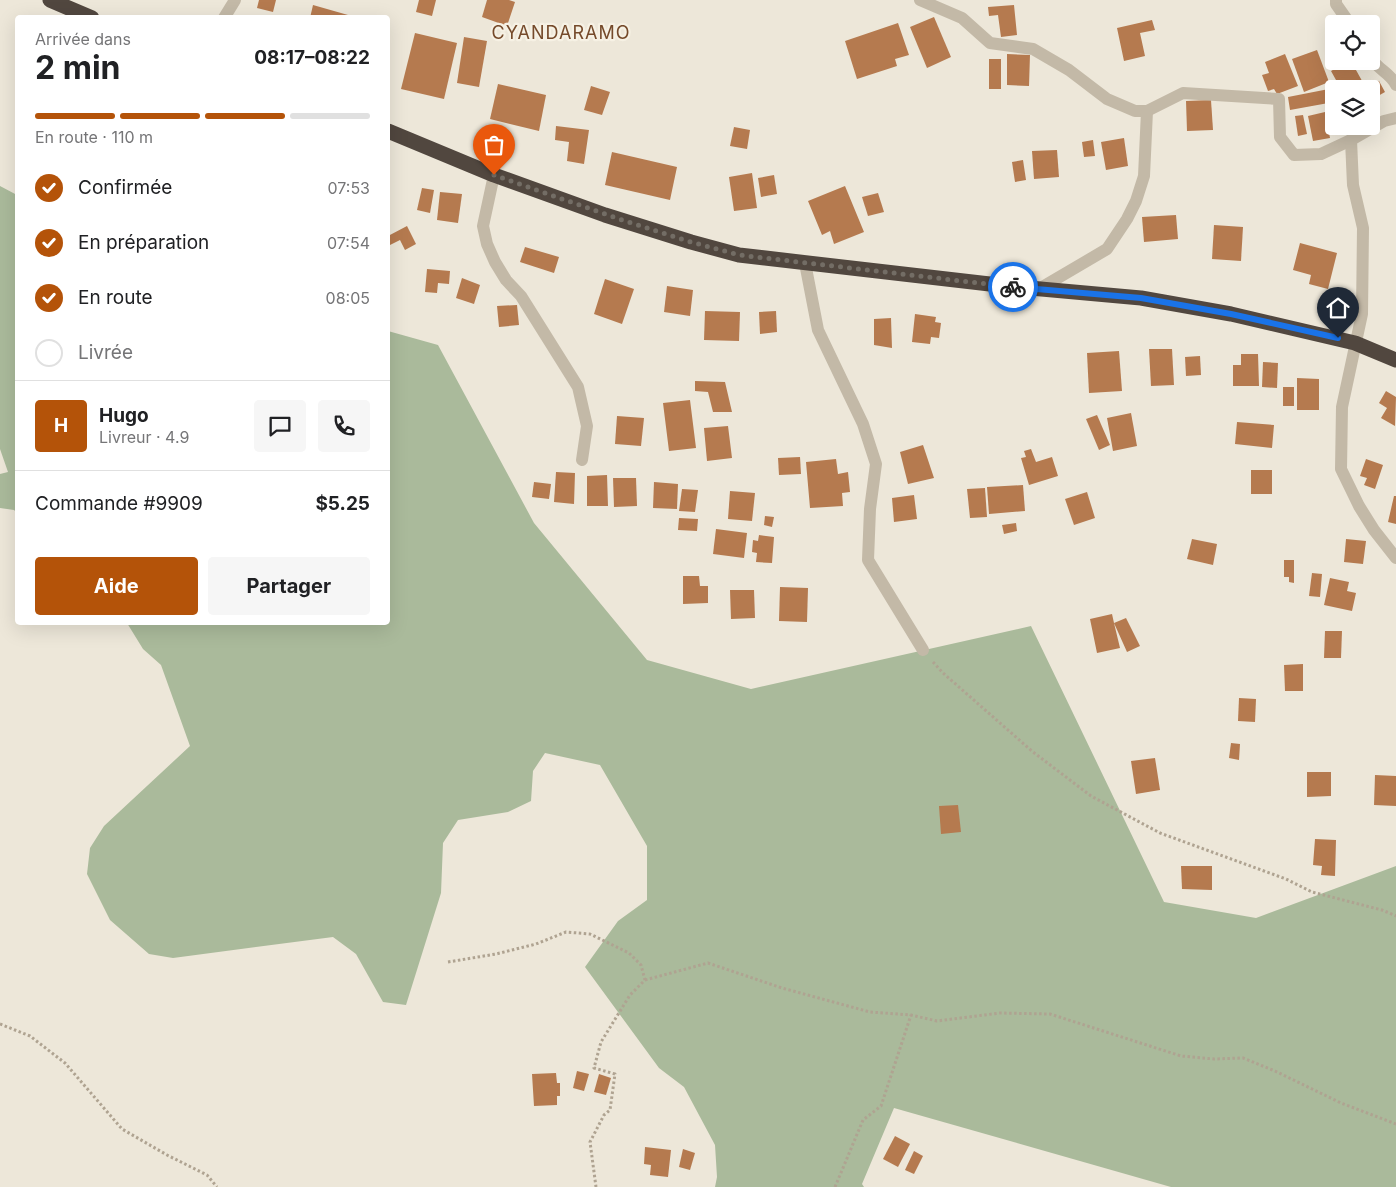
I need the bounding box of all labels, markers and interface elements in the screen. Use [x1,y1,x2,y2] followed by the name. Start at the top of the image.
[1325,15,1380,135] map controls
[1325,15,1380,70] button: locate
[492,22,630,43] district label: CYANDARAMO
[35,29,131,49] text: Arrivée dans
[254,46,370,69] text: 08:17–08:22
[35,48,121,87] text: 2 min
[1325,80,1380,135] button: layers
[473,124,515,175] pin
[35,127,153,147] text: En route · 110 m
[480,131,508,159] icon: bag
[35,174,63,202] icon: check
[78,176,172,199] text: Confirmée
[327,178,370,198] text: 07:53
[35,229,63,257] icon: check
[78,231,209,254] text: En préparation
[327,233,370,253] text: 07:54
[988,262,1038,312] courier
[999,273,1027,301] icon: bike
[35,284,63,312] icon: check
[78,286,153,309] text: En route
[1317,287,1359,338] pin
[326,288,370,308] text: 08:05
[1324,294,1352,322] icon: home
[78,341,133,364] text: Livrée
[254,400,306,452] button: chat
[318,400,370,452] button: phone
[99,404,149,427] text: Hugo
[54,414,68,437] text: H
[99,427,189,447] text: Livreur · 4.9
[35,492,203,515] text: Commande #9909
[315,492,370,515] text: $5.25
[35,557,198,615] button: Aide
[208,557,370,615] button: Partager

